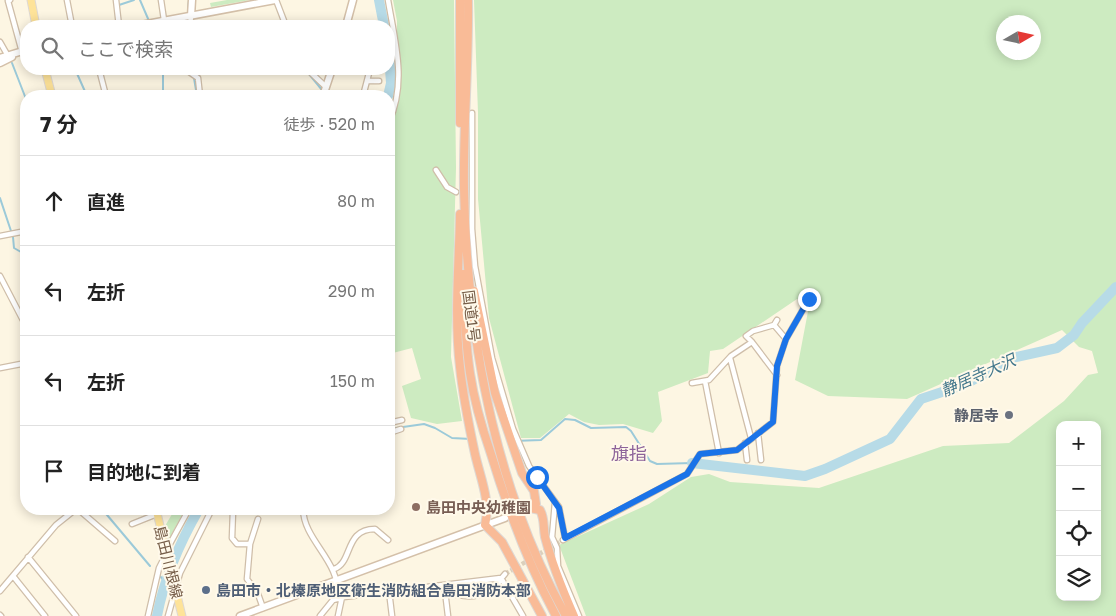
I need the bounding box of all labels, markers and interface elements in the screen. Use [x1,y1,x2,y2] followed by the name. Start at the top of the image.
[996,15,1041,60] north arrow
[20,20,395,75] search box
[38,34,66,62] icon: search
[78,37,173,60] text: ここで検索
[40,111,78,137] text: 7 分
[284,114,375,134] text: 徒歩 · 520 m
[40,187,68,215] icon: ahead
[87,190,125,213] text: 直進
[337,191,375,211] text: 80 m
[40,277,68,305] icon: left
[87,280,125,303] text: 左折
[328,281,375,301] text: 290 m
[798,288,821,311] route end
[460,289,484,343] street label: 国道1号
[937,349,1020,400] water label: 静居寺大沢
[40,367,68,395] icon: left
[87,370,125,393] text: 左折
[330,371,375,391] text: 150 m
[954,406,999,424] place label: 静居寺
[1003,409,1015,421] marker: 静居寺
[1056,421,1101,601] map controls
[1056,421,1101,466] button: +
[611,442,647,464] district label: 旗指
[40,457,68,485] icon: arrive
[87,460,201,483] text: 目的地に到着
[526,466,549,489] route start
[1056,466,1101,511] button: −
[426,498,531,516] place label: 島田中央幼稚園
[410,501,422,513] marker: 島田中央幼稚園
[1056,511,1101,556] button: locate
[151,523,187,601] street label: 島田川根線
[1056,556,1101,601] button: layers
[216,581,531,599] place label: 島田市・北榛原地区衛生消防組合島田消防本部
[200,584,212,596] marker: 島田市・北榛原地区衛生消防組合島田消防本部

